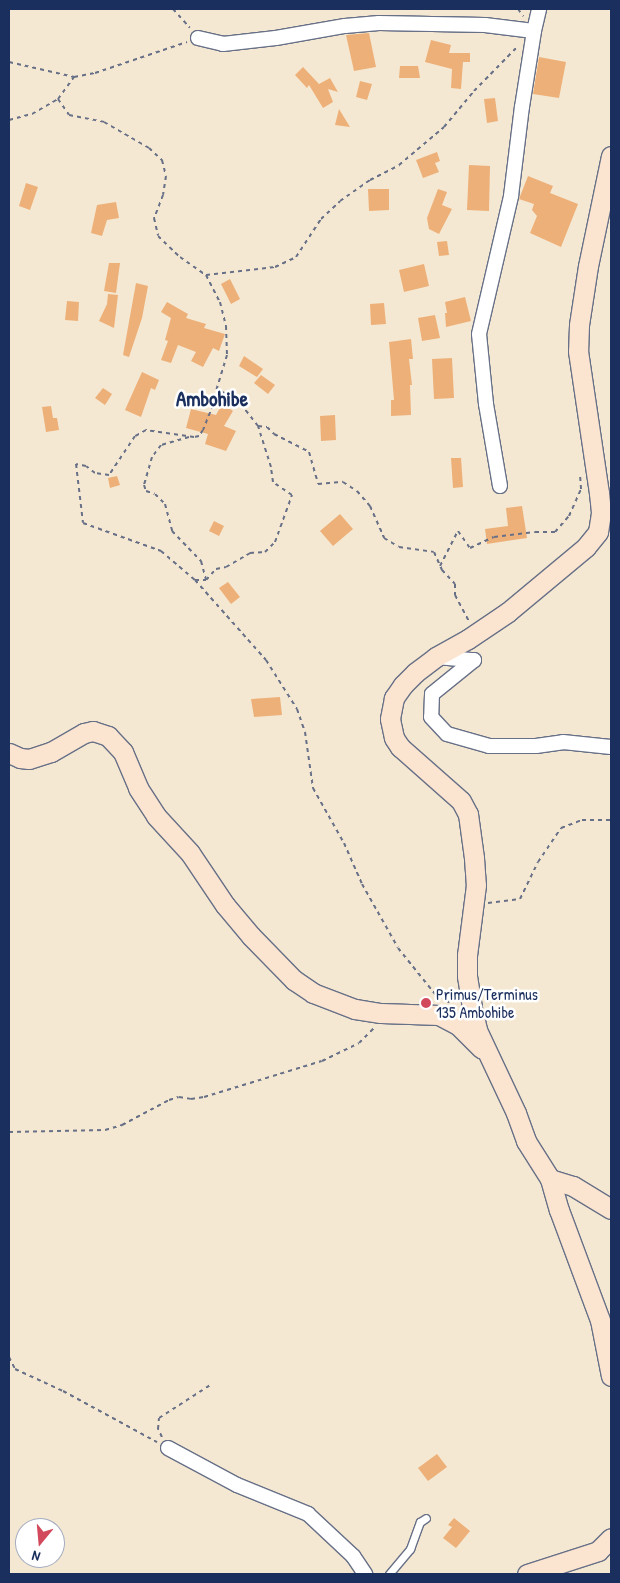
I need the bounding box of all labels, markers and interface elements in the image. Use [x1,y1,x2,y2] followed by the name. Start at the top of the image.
[176,386,248,412] district label: Ambohibe
[436,984,538,1022] place label: Primus/Terminus 135 Ambohibe
[420,997,432,1009] marker: Primus/Terminus 135 Ambohibe
[15,1518,65,1568] north arrow
[29,1547,42,1567] text: N

